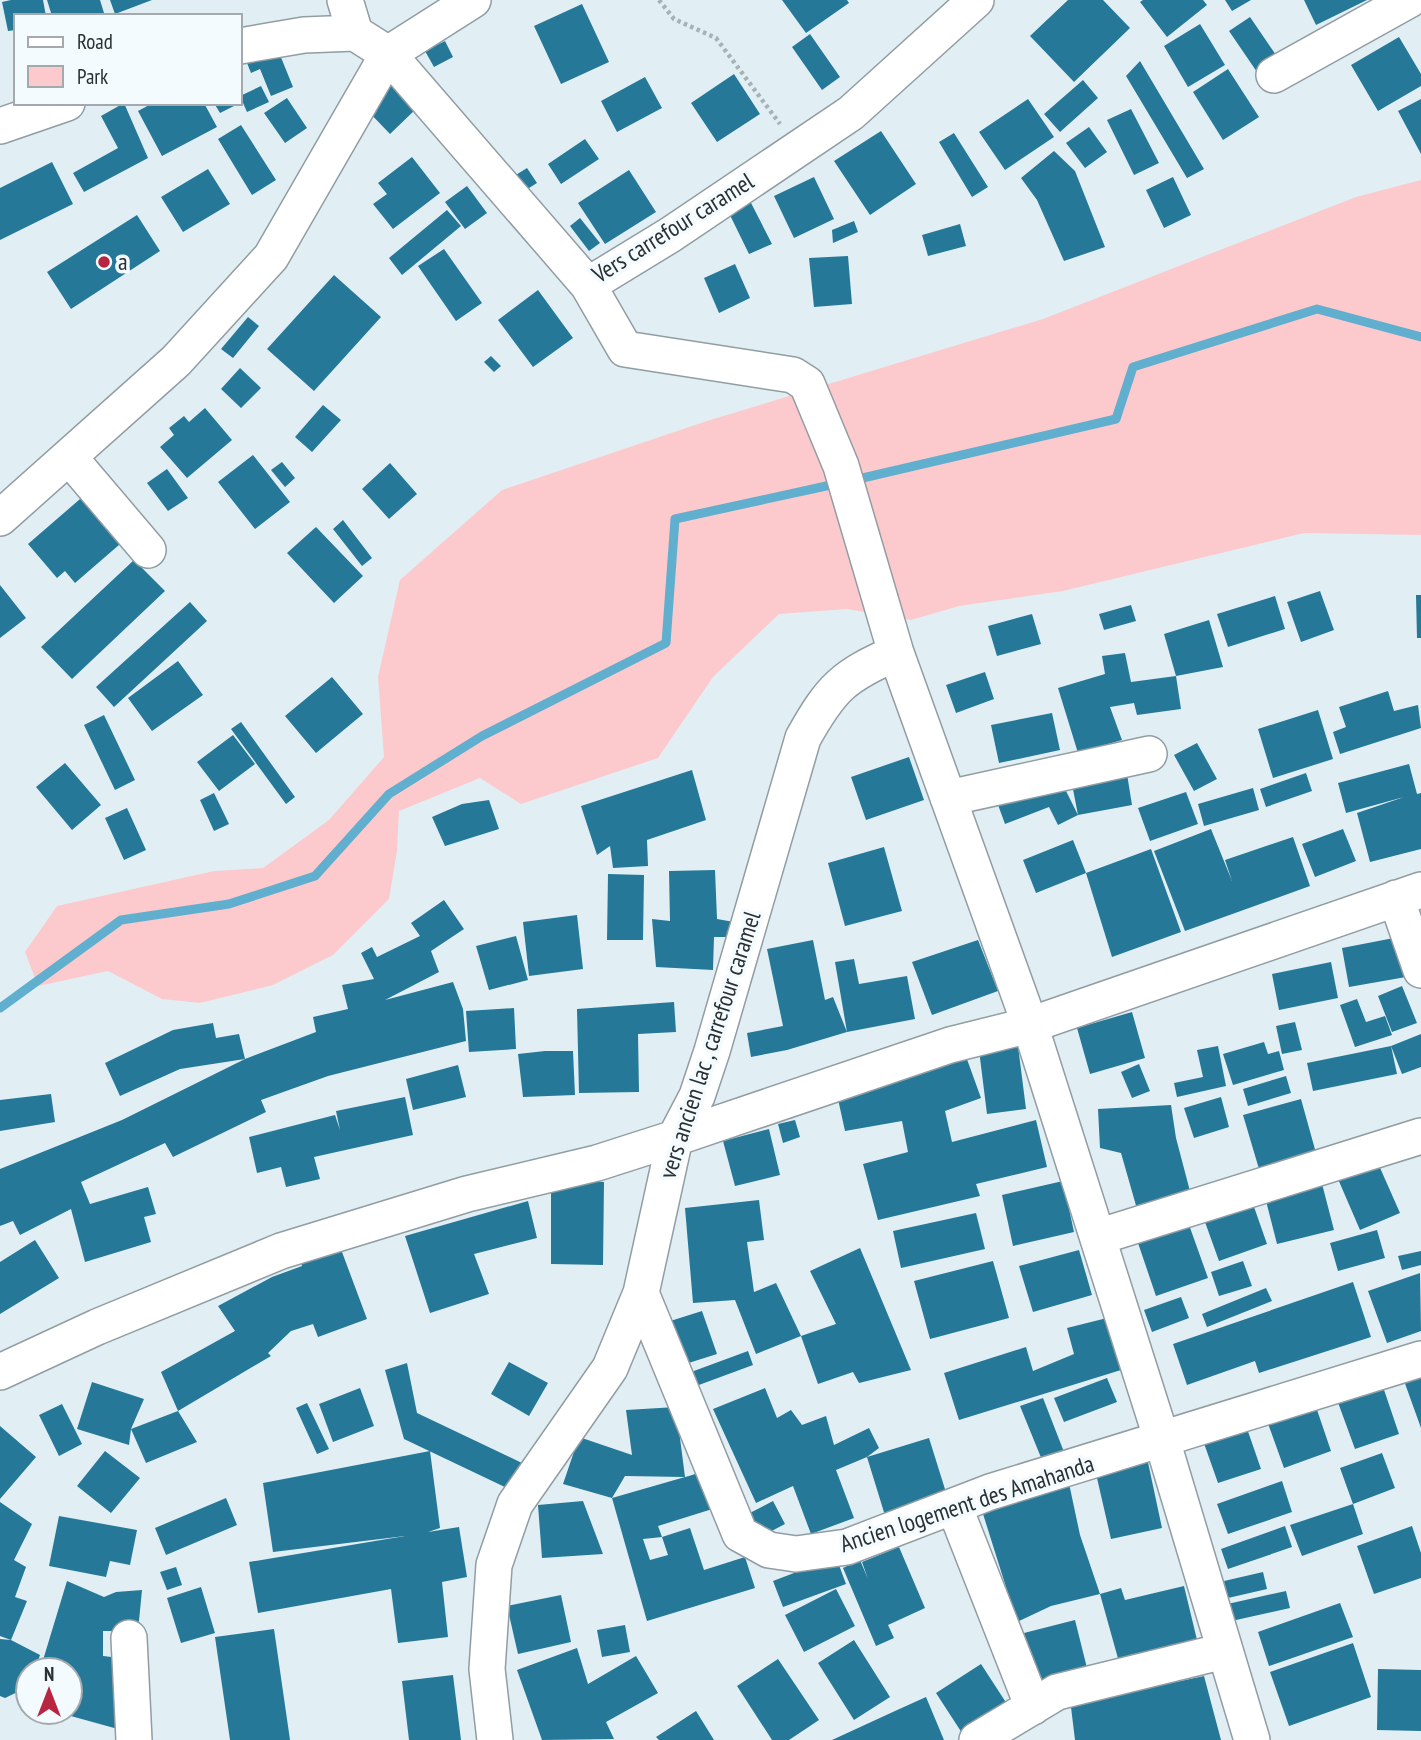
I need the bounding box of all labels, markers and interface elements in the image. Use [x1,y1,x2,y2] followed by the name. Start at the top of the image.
[14,14,242,105] legend
[77,28,113,55] text: Road
[77,63,108,90] text: Park
[585,165,760,290] street label: Vers carrefour caramel
[118,246,128,277] place label: a
[96,254,112,270] marker: a
[652,907,768,1183] street label: vers ancien lac , carrefour caramel
[836,1448,1098,1559] street label: Ancien logement des Amahanda
[14,1656,84,1726] north arrow
[44,1662,54,1686] text: N

